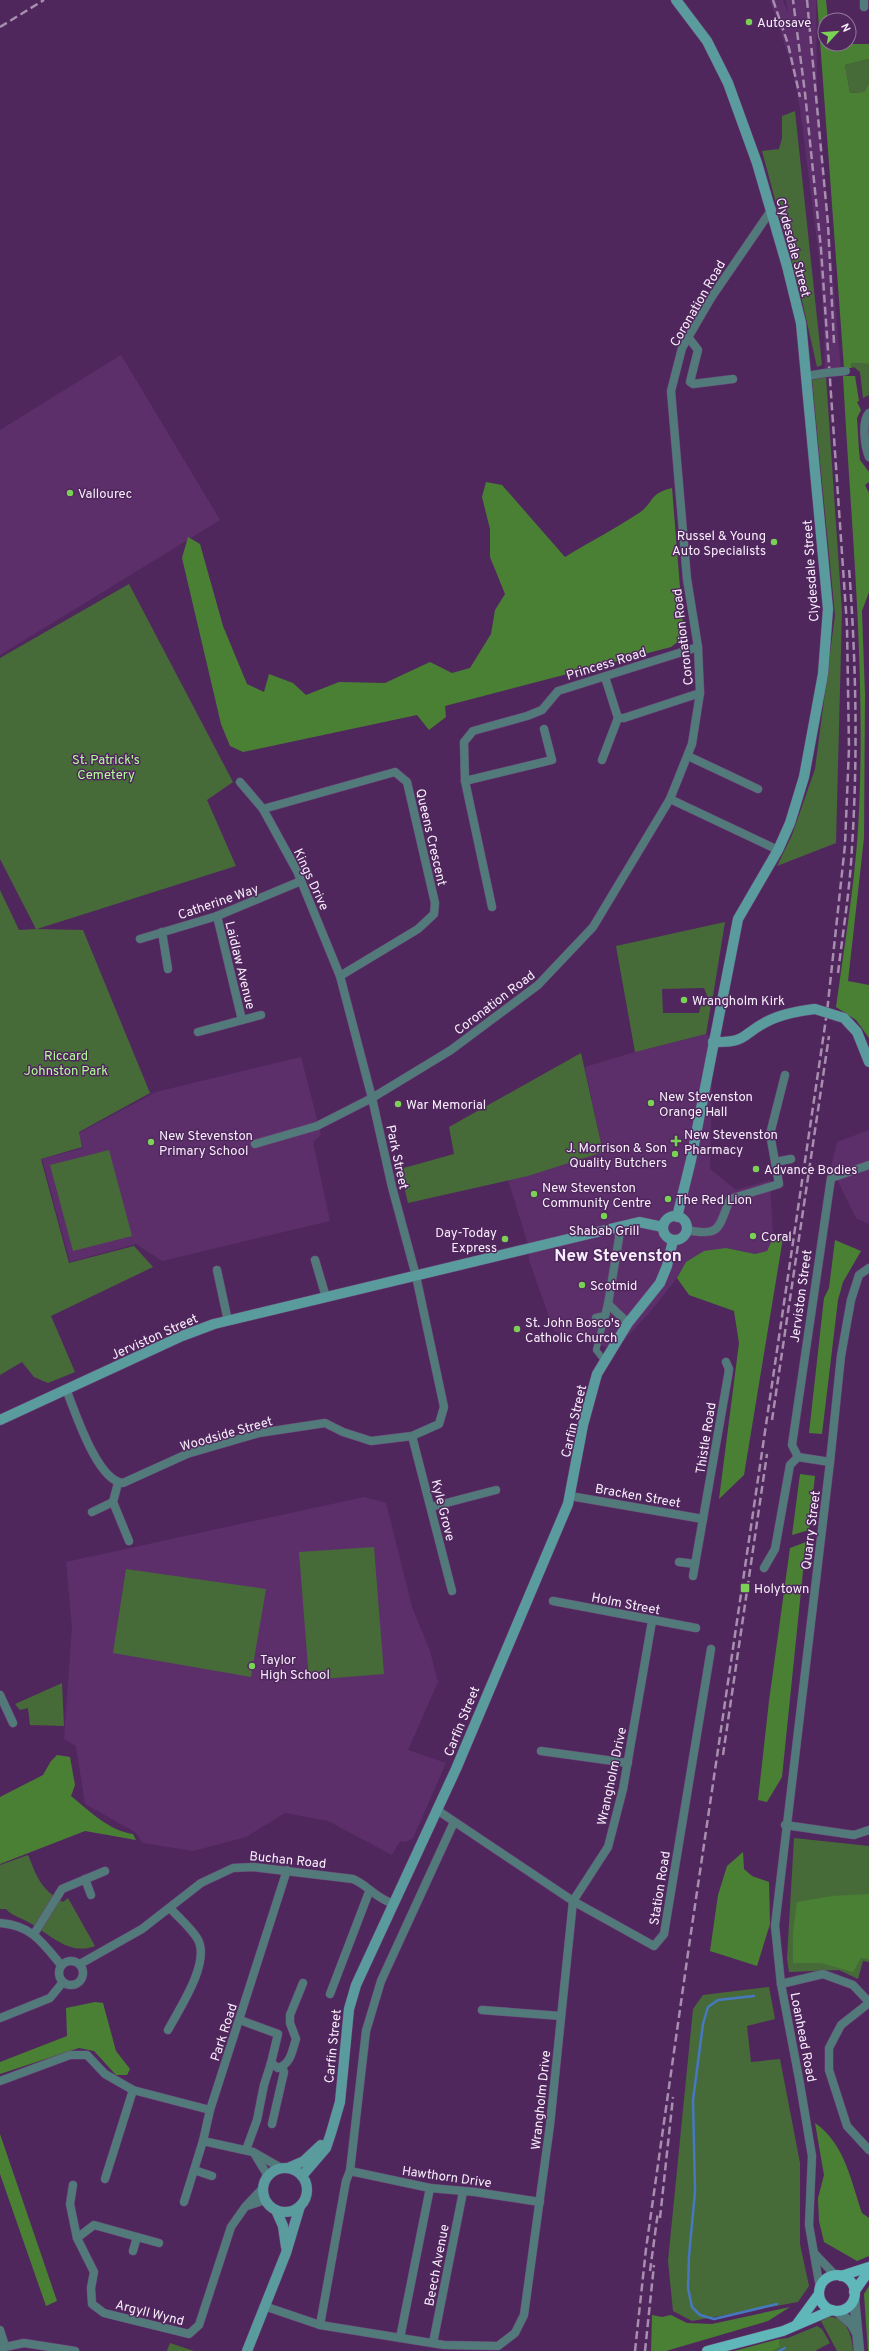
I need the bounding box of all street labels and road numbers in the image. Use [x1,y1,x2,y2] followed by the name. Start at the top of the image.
[771,196,813,299] street label: Clydesdale Street
[667,258,730,350] street label: Coronation Road
[800,519,824,622] street label: Clydesdale Street
[670,588,698,686] street label: Coronation Road
[565,645,649,685] street label: Princess Road
[411,787,449,888] street label: Queens Crescent
[289,846,332,913] street label: Kings Drive
[176,882,261,924] street label: Catherine Way
[220,920,258,1011] street label: Laidlaw Avenue
[452,968,539,1039] street label: Coronation Road
[381,1124,411,1191] street label: Park Street
[788,1249,816,1344] street label: Jerviston Street
[109,1311,201,1364] street label: Jerviston Street
[559,1383,591,1459] street label: Carfin Street
[693,1401,721,1475] street label: Thistle Road
[178,1414,275,1456] street label: Woodside Street
[427,1478,457,1543] street label: Kyle Grove
[594,1482,682,1512] street label: Bracken Street
[799,1490,825,1571] street label: Quarry Street
[590,1590,661,1619] street label: Holm Street
[442,1684,484,1759] street label: Carfin Street
[595,1726,631,1827] street label: Wrangholm Drive
[249,1849,327,1873] street label: Buchan Road
[647,1850,675,1926] street label: Station Road
[786,1991,819,2084] street label: Loanhead Road
[208,2002,242,2064] street label: Park Road
[322,2008,346,2084] street label: Carfin Street
[529,2050,555,2151] street label: Wrangholm Drive
[401,2164,493,2192] street label: Hawthorn Drive
[422,2223,454,2308] street label: Beech Avenue
[114,2298,185,2330] street label: Argyll Wynd

